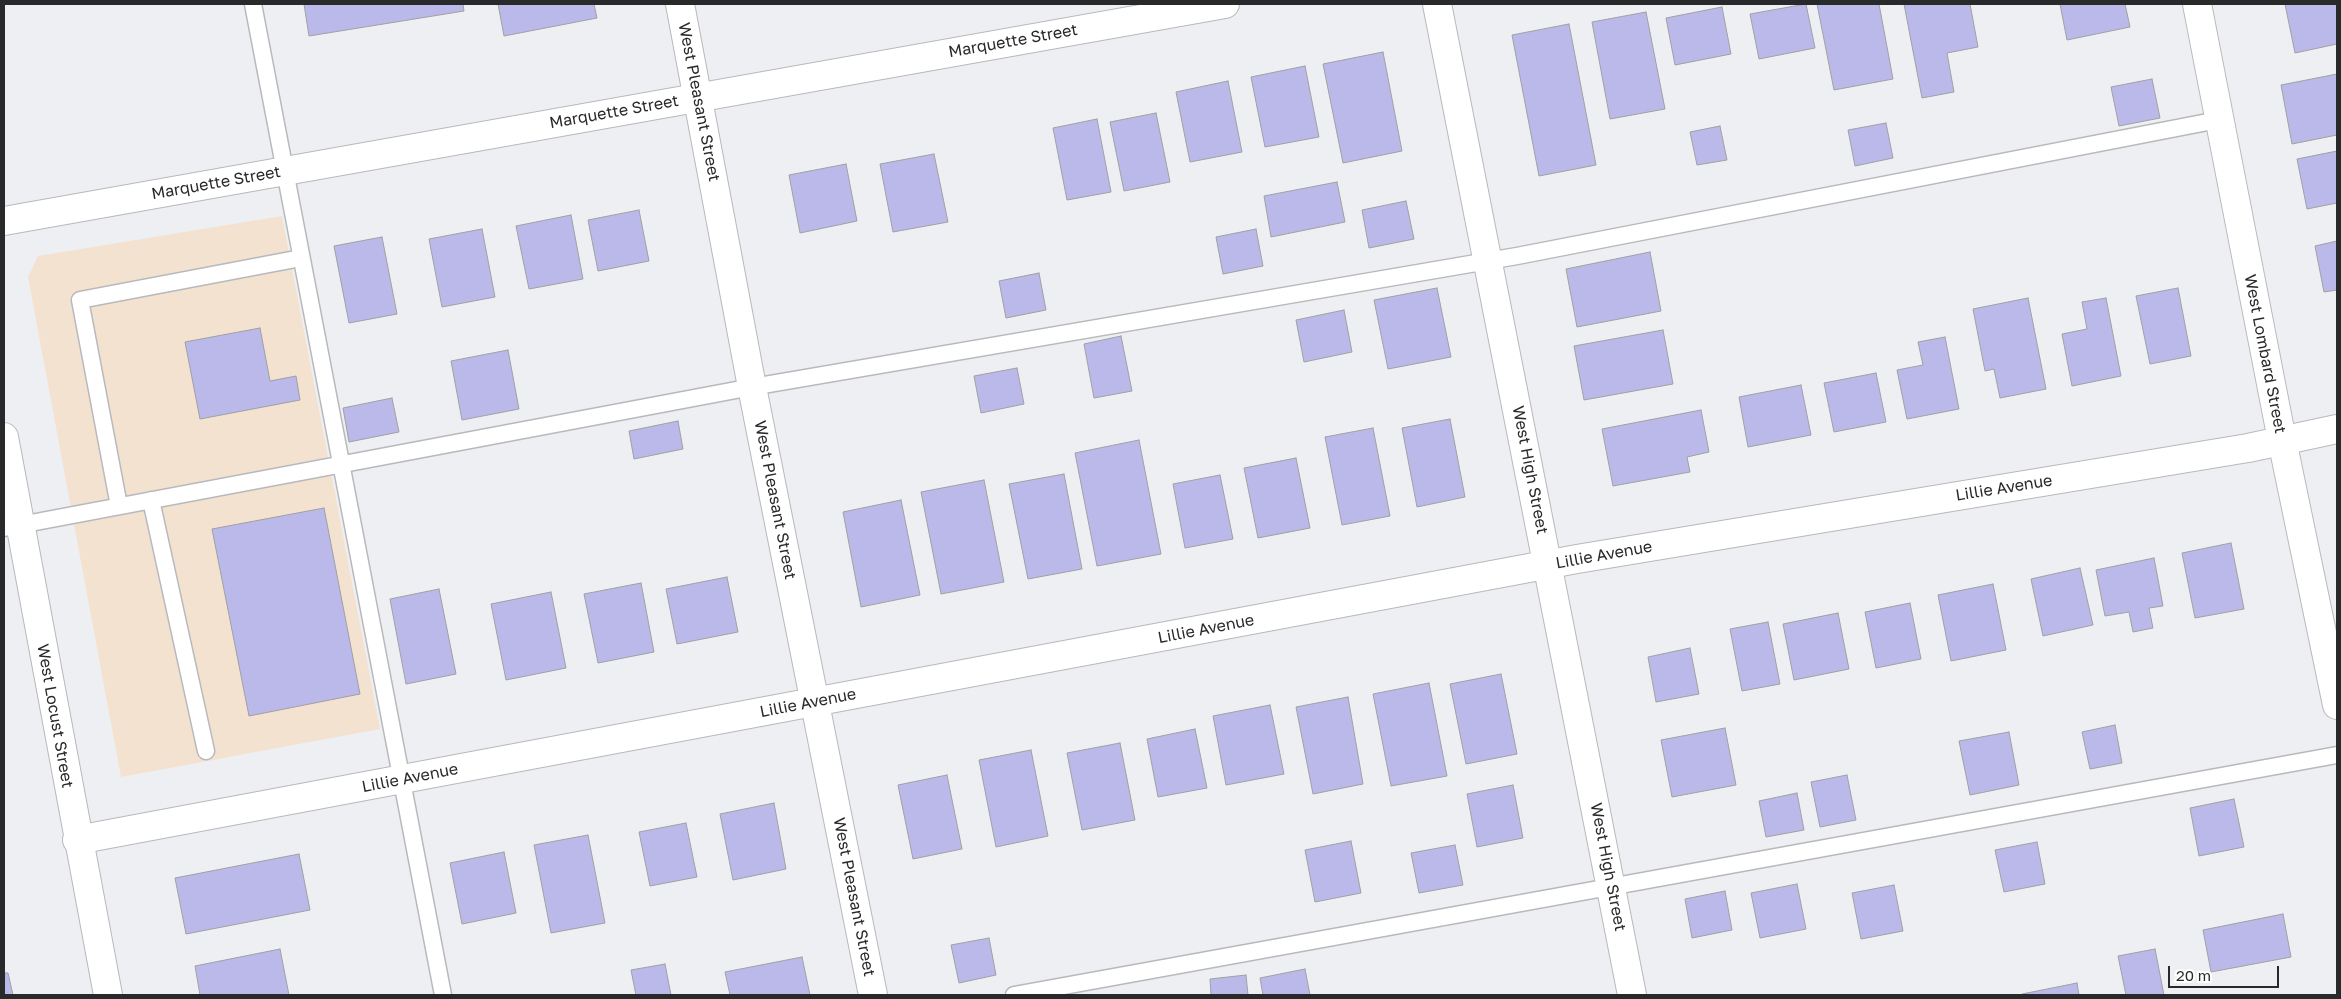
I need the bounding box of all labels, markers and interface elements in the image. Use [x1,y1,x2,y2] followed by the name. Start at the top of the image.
[947,20,1079,62] street label: Marquette Street
[674,21,724,183] street label: West Pleasant Street
[548,91,680,133] street label: Marquette Street
[150,162,282,204] street label: Marquette Street
[2240,273,2290,435] street label: West Lombard Street
[1508,404,1552,536] street label: West High Street
[750,419,800,581] street label: West Pleasant Street
[1954,471,2054,505] street label: Lillie Avenue
[1554,537,1654,573] street label: Lillie Avenue
[1156,610,1256,648] street label: Lillie Avenue
[33,642,77,790] street label: West Locust Street
[758,684,858,722] street label: Lillie Avenue
[360,759,460,797] street label: Lillie Avenue
[1586,801,1630,933] street label: West High Street
[829,816,879,978] street label: West Pleasant Street
[2171,956,2282,988] scale bar
[2176,966,2211,984] text: 20 m

